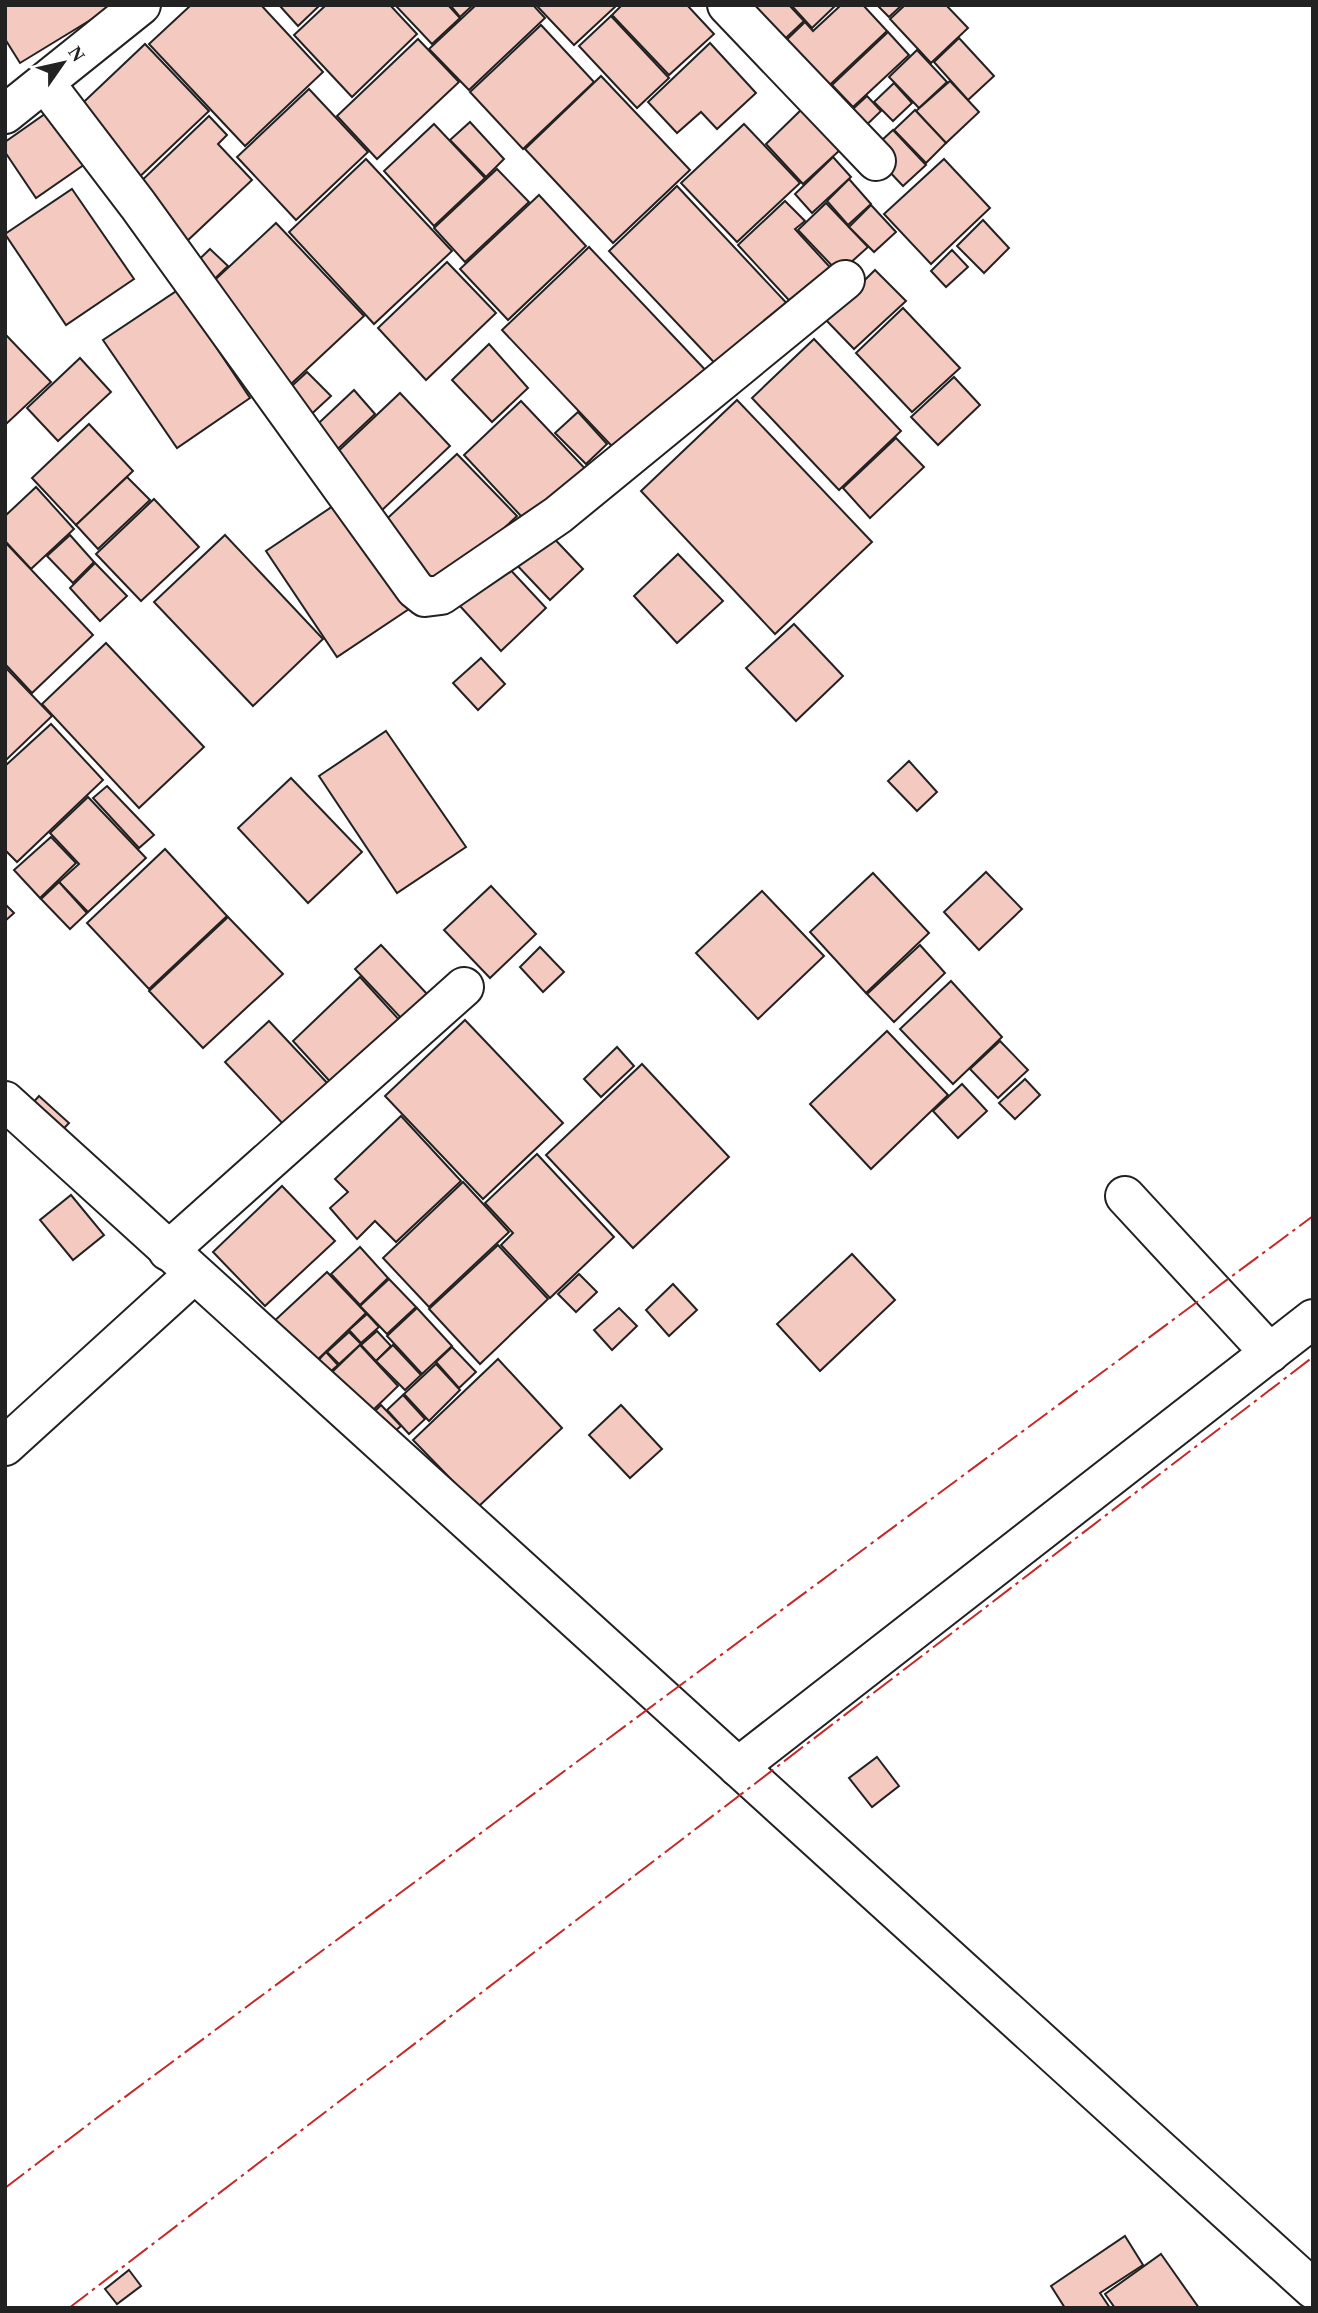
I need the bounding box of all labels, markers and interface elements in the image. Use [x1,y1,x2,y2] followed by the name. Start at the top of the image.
[28,28,98,98] north arrow
[64,42,89,66] text: N

